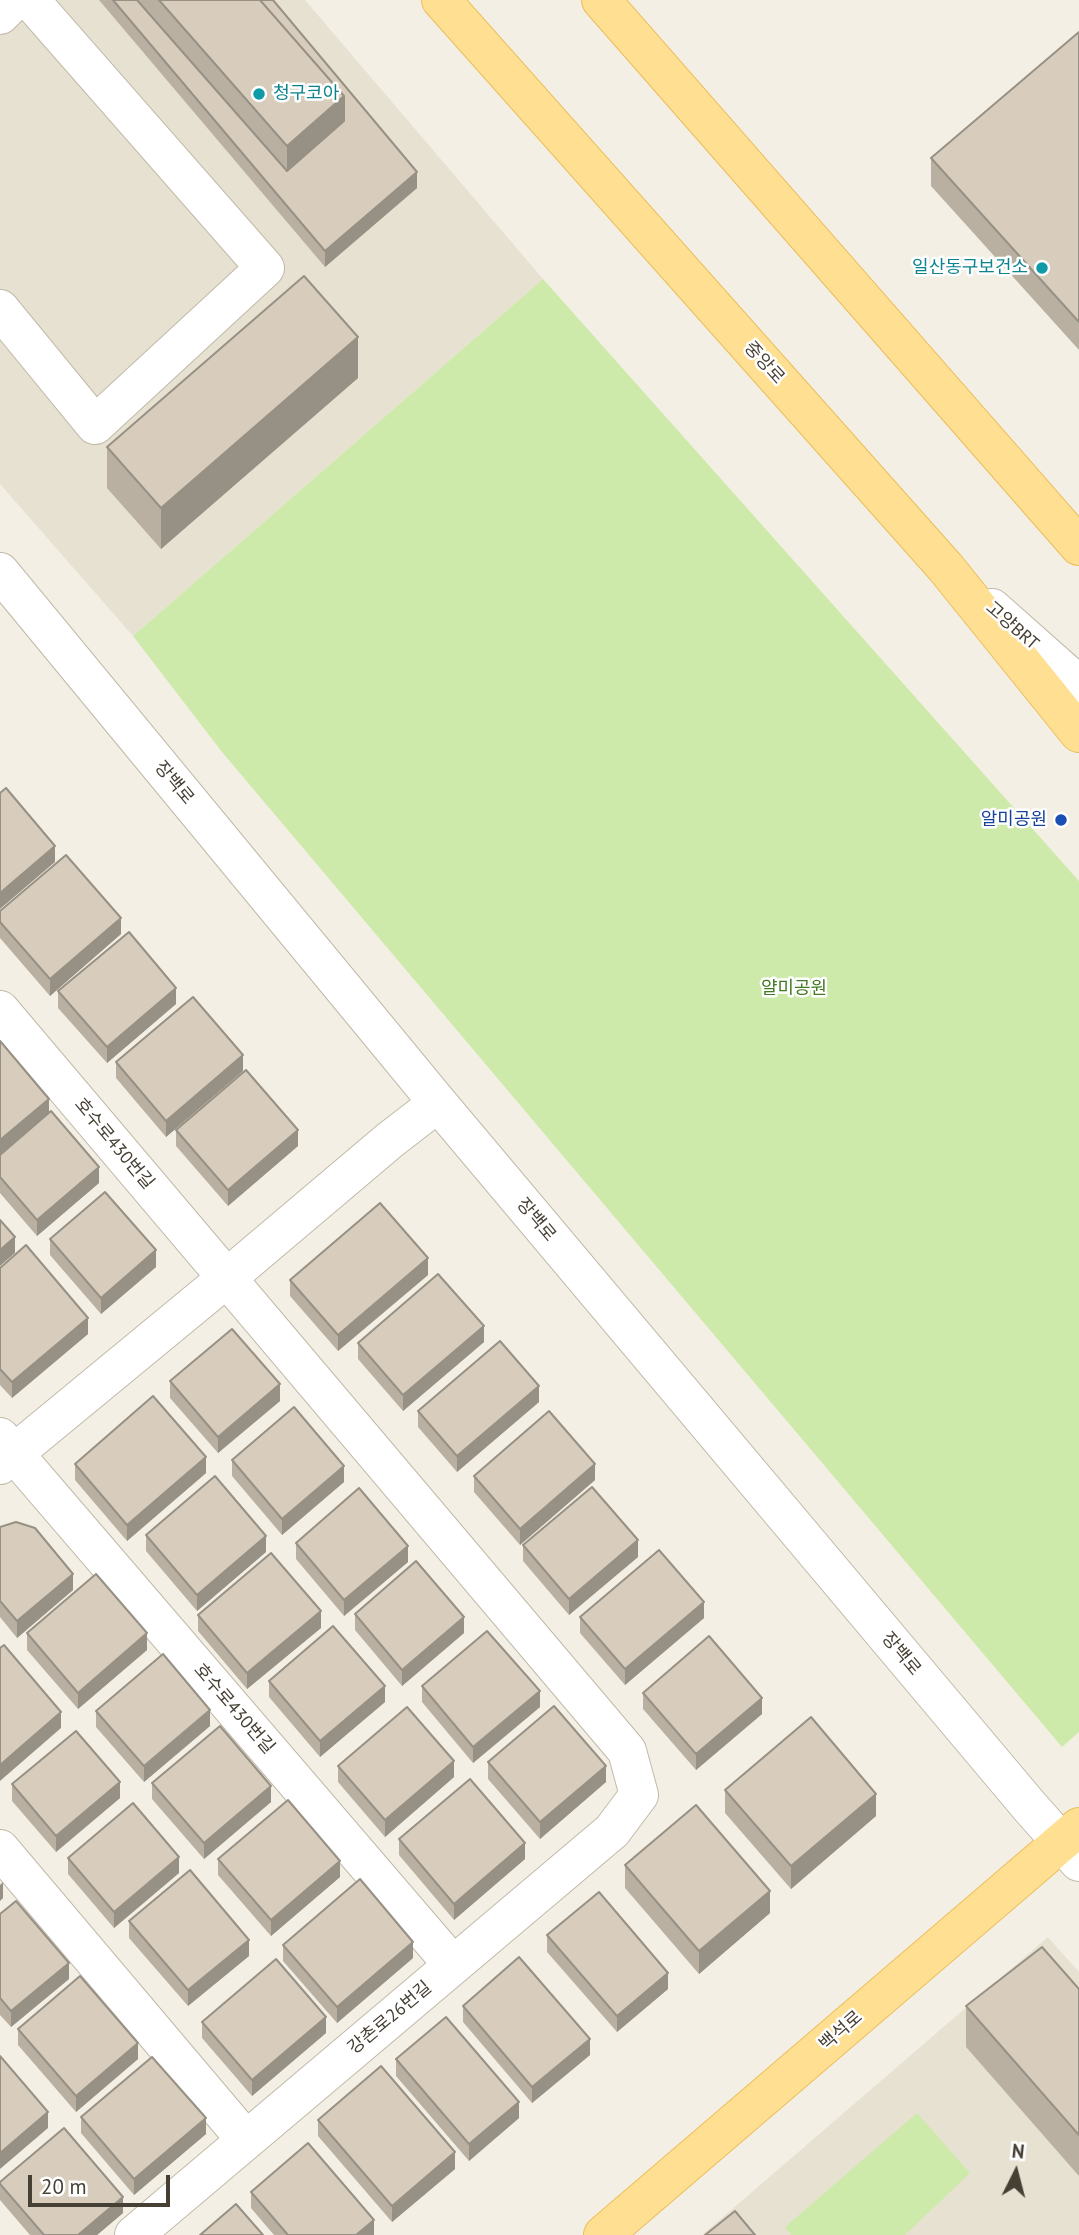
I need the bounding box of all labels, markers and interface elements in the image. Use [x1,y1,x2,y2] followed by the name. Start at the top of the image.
[273,83,339,105] place label: 청구코아
[251,86,267,102] marker: 청구코아
[912,257,1028,279] place label: 일산동구보건소
[1034,260,1050,276] marker: 일산동구보건소
[739,337,789,389] street label: 중앙로
[981,597,1043,655] street label: 고양BRT
[150,757,198,809] street label: 장백로
[981,809,1047,831] place label: 알미공원
[1053,812,1069,828] marker: 알미공원
[761,978,827,1000] park label: 얄미공원
[70,1094,158,1194] street label: 호수로430번길
[512,1194,560,1246] street label: 장백로
[877,1628,925,1680] street label: 장백로
[189,1660,279,1758] street label: 호수로430번길
[344,1977,436,2059] street label: 강촌로26번길
[815,2007,867,2055] street label: 백석로
[981,2137,1051,2207] north arrow
[1011,2139,1026,2164] text: N
[32,2162,173,2206] scale bar
[41,2173,87,2200] text: 20 m

